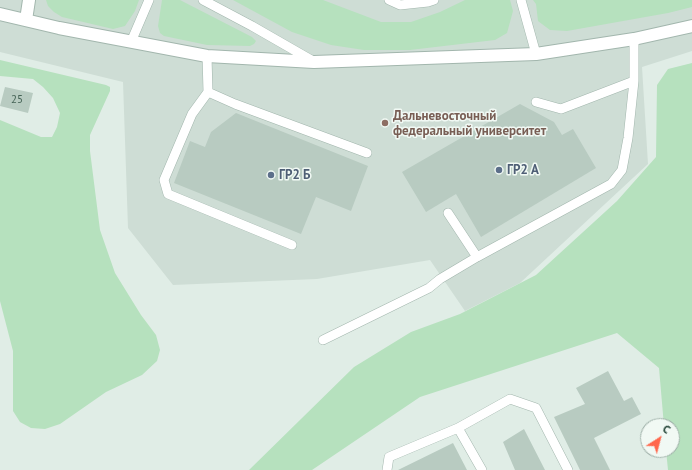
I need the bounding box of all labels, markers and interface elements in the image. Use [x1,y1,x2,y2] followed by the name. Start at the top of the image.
[11,93,23,107] house number: 25
[393,108,546,139] place label: Дальневосточный федеральный университет
[380,118,390,128] marker: Дальневосточный федеральный университет
[507,162,539,178] place label: ГР2 А
[494,165,504,175] marker: ГР2 А
[279,167,310,183] place label: ГР2 Б
[266,170,276,180] marker: ГР2 Б
[640,418,680,458] north arrow
[660,422,673,437] text: С

